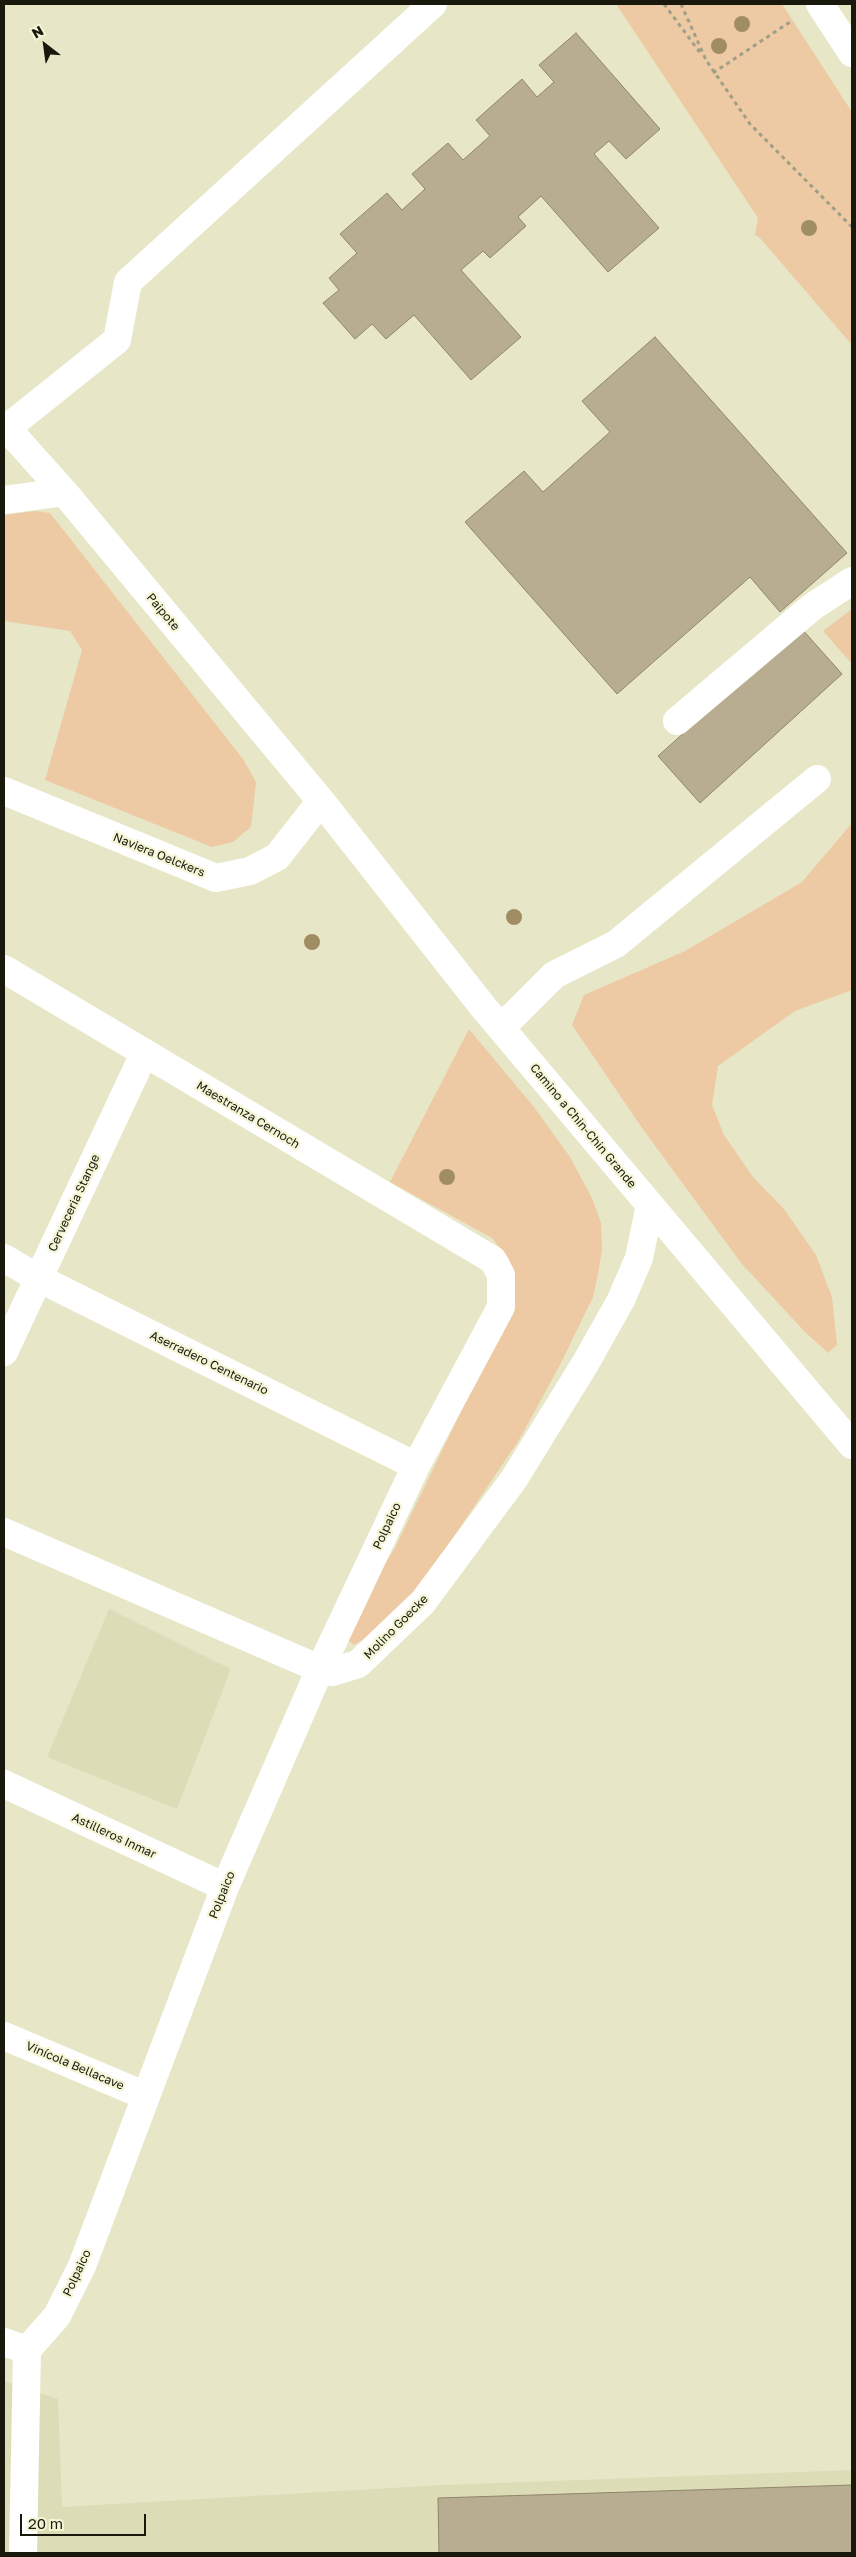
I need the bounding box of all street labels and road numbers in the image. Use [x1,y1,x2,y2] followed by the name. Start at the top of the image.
[143,590,183,634] street label: Paipote
[111,830,207,880] street label: Naviera Oelckers
[527,1061,639,1191] street label: Camino a Chin-Chin Grande
[194,1078,302,1152] street label: Maestranza Cernoch
[45,1152,103,1254] street label: Cerveceria Stange
[148,1328,270,1398] street label: Aserradero Centenario
[370,1500,404,1552] street label: Polpaico
[361,1592,431,1662] street label: Molino Goecke
[70,1810,158,1862] street label: Astilleros Inmar
[206,1869,238,1921] street label: Polpaico
[24,2039,126,2093] street label: Vinícola Bellacave
[60,2247,94,2299] street label: Polpaico

